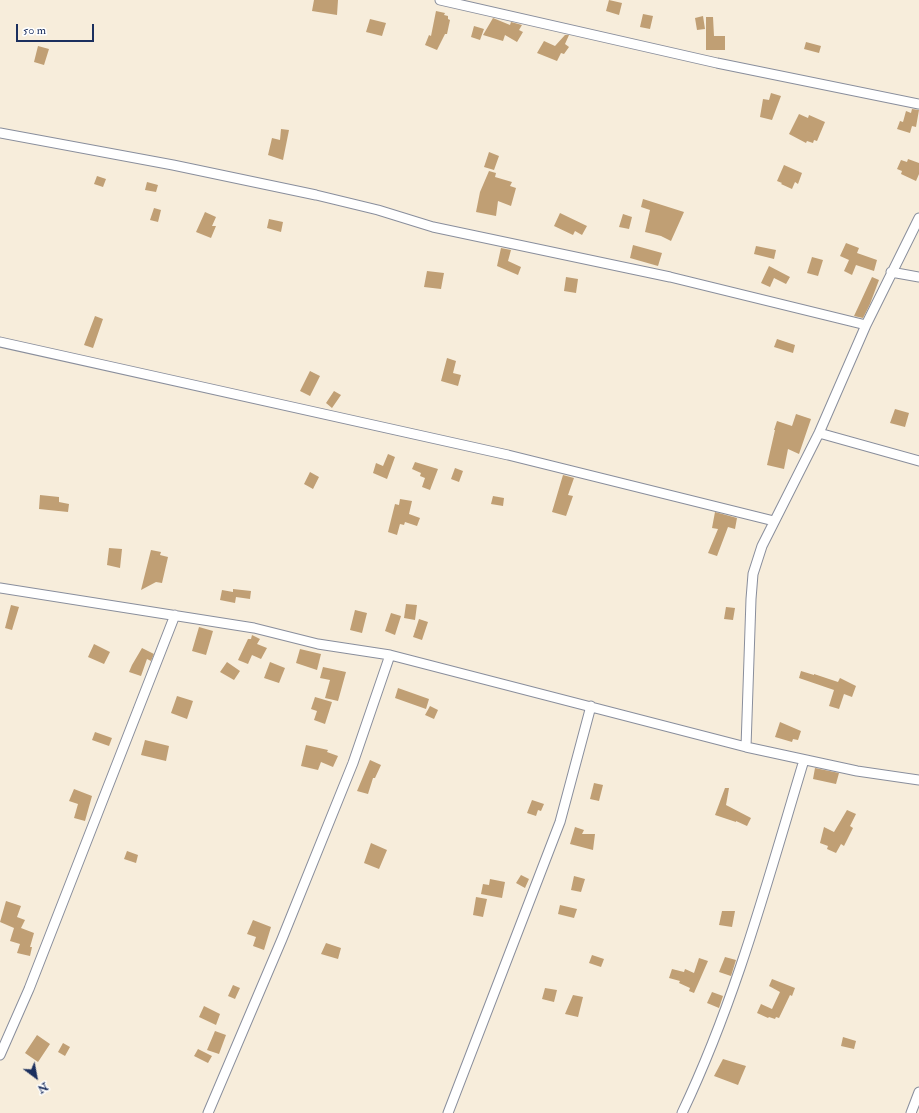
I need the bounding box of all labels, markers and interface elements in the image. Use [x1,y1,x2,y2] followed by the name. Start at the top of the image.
[18,16,96,42] scale bar
[23,23,46,38] text: 50 m
[16,1057,56,1097] north arrow
[35,1079,50,1096] text: N

